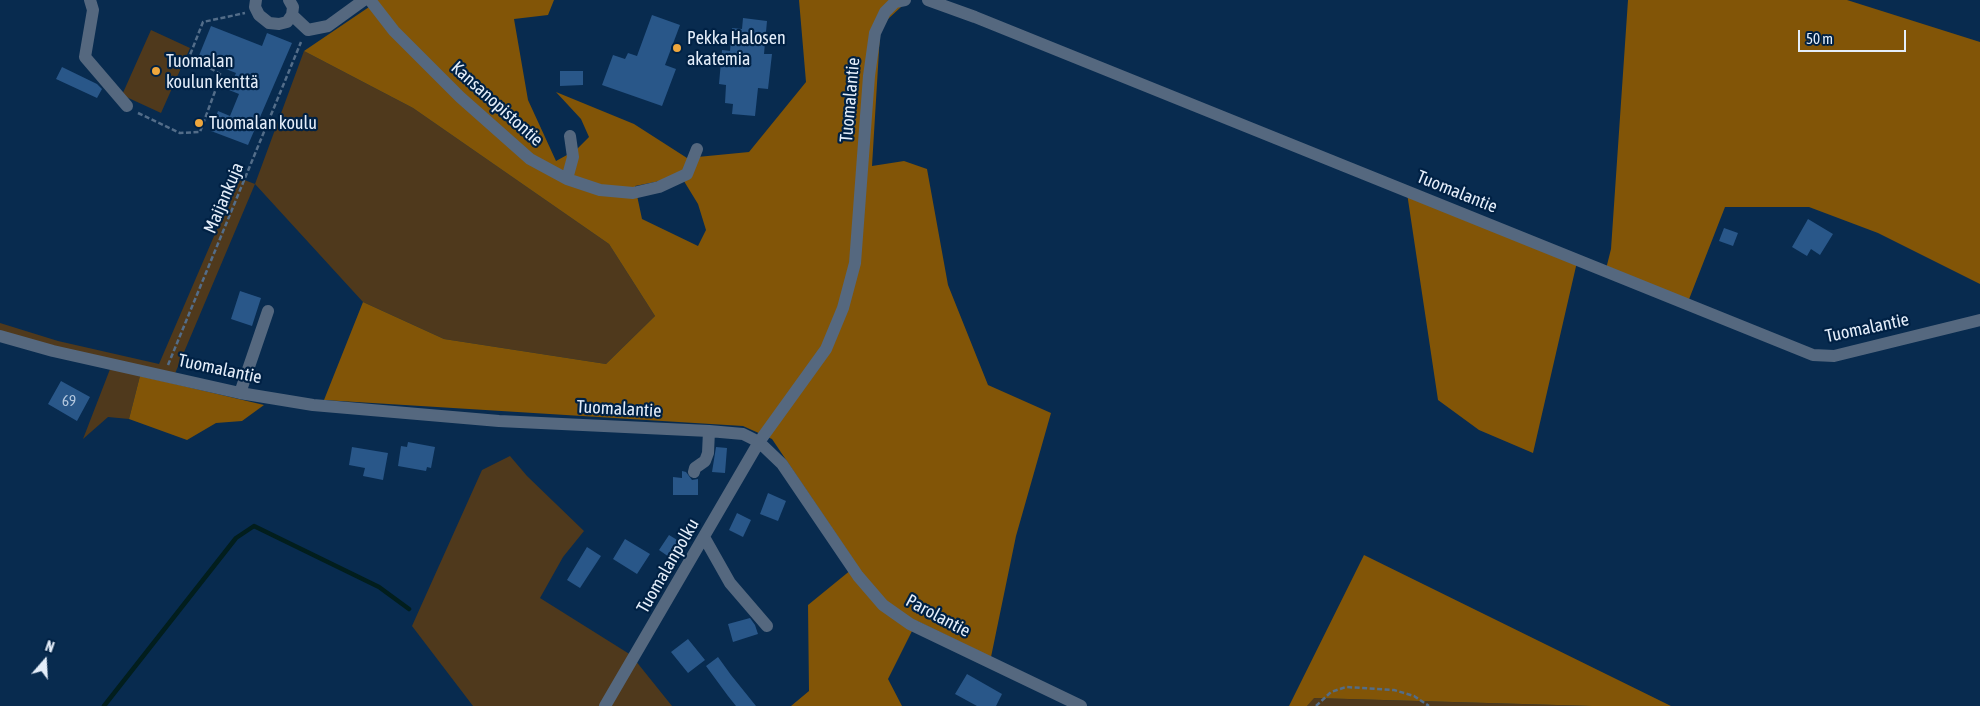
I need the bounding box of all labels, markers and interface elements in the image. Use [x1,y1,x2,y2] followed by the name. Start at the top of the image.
[1800,20,1908,52] scale bar
[687,27,786,70] place label: Pekka Halosen akatemia
[1806,30,1833,47] text: 50 m
[671,42,683,54] marker: Pekka Halosen akatemia
[166,50,259,92] place label: Tuomalan koulun kenttä
[447,57,547,151] street label: Kansanopistontie
[836,57,864,143] street label: Tuomalantie
[150,65,162,77] marker: Tuomalan koulun kenttä
[209,112,317,134] place label: Tuomalan koulu
[193,117,205,129] marker: Tuomalan koulu
[199,159,249,237] street label: Maijankuja
[1414,166,1500,218] street label: Tuomalantie
[1823,309,1911,347] street label: Tuomalantie
[176,350,264,388] street label: Tuomalantie
[62,392,76,410] house number: 69
[576,396,662,422] street label: Tuomalantie
[632,515,704,617] street label: Tuomalanpolku
[902,590,974,642] street label: Parolantie
[20,636,70,686] north arrow
[43,638,56,656] text: N

